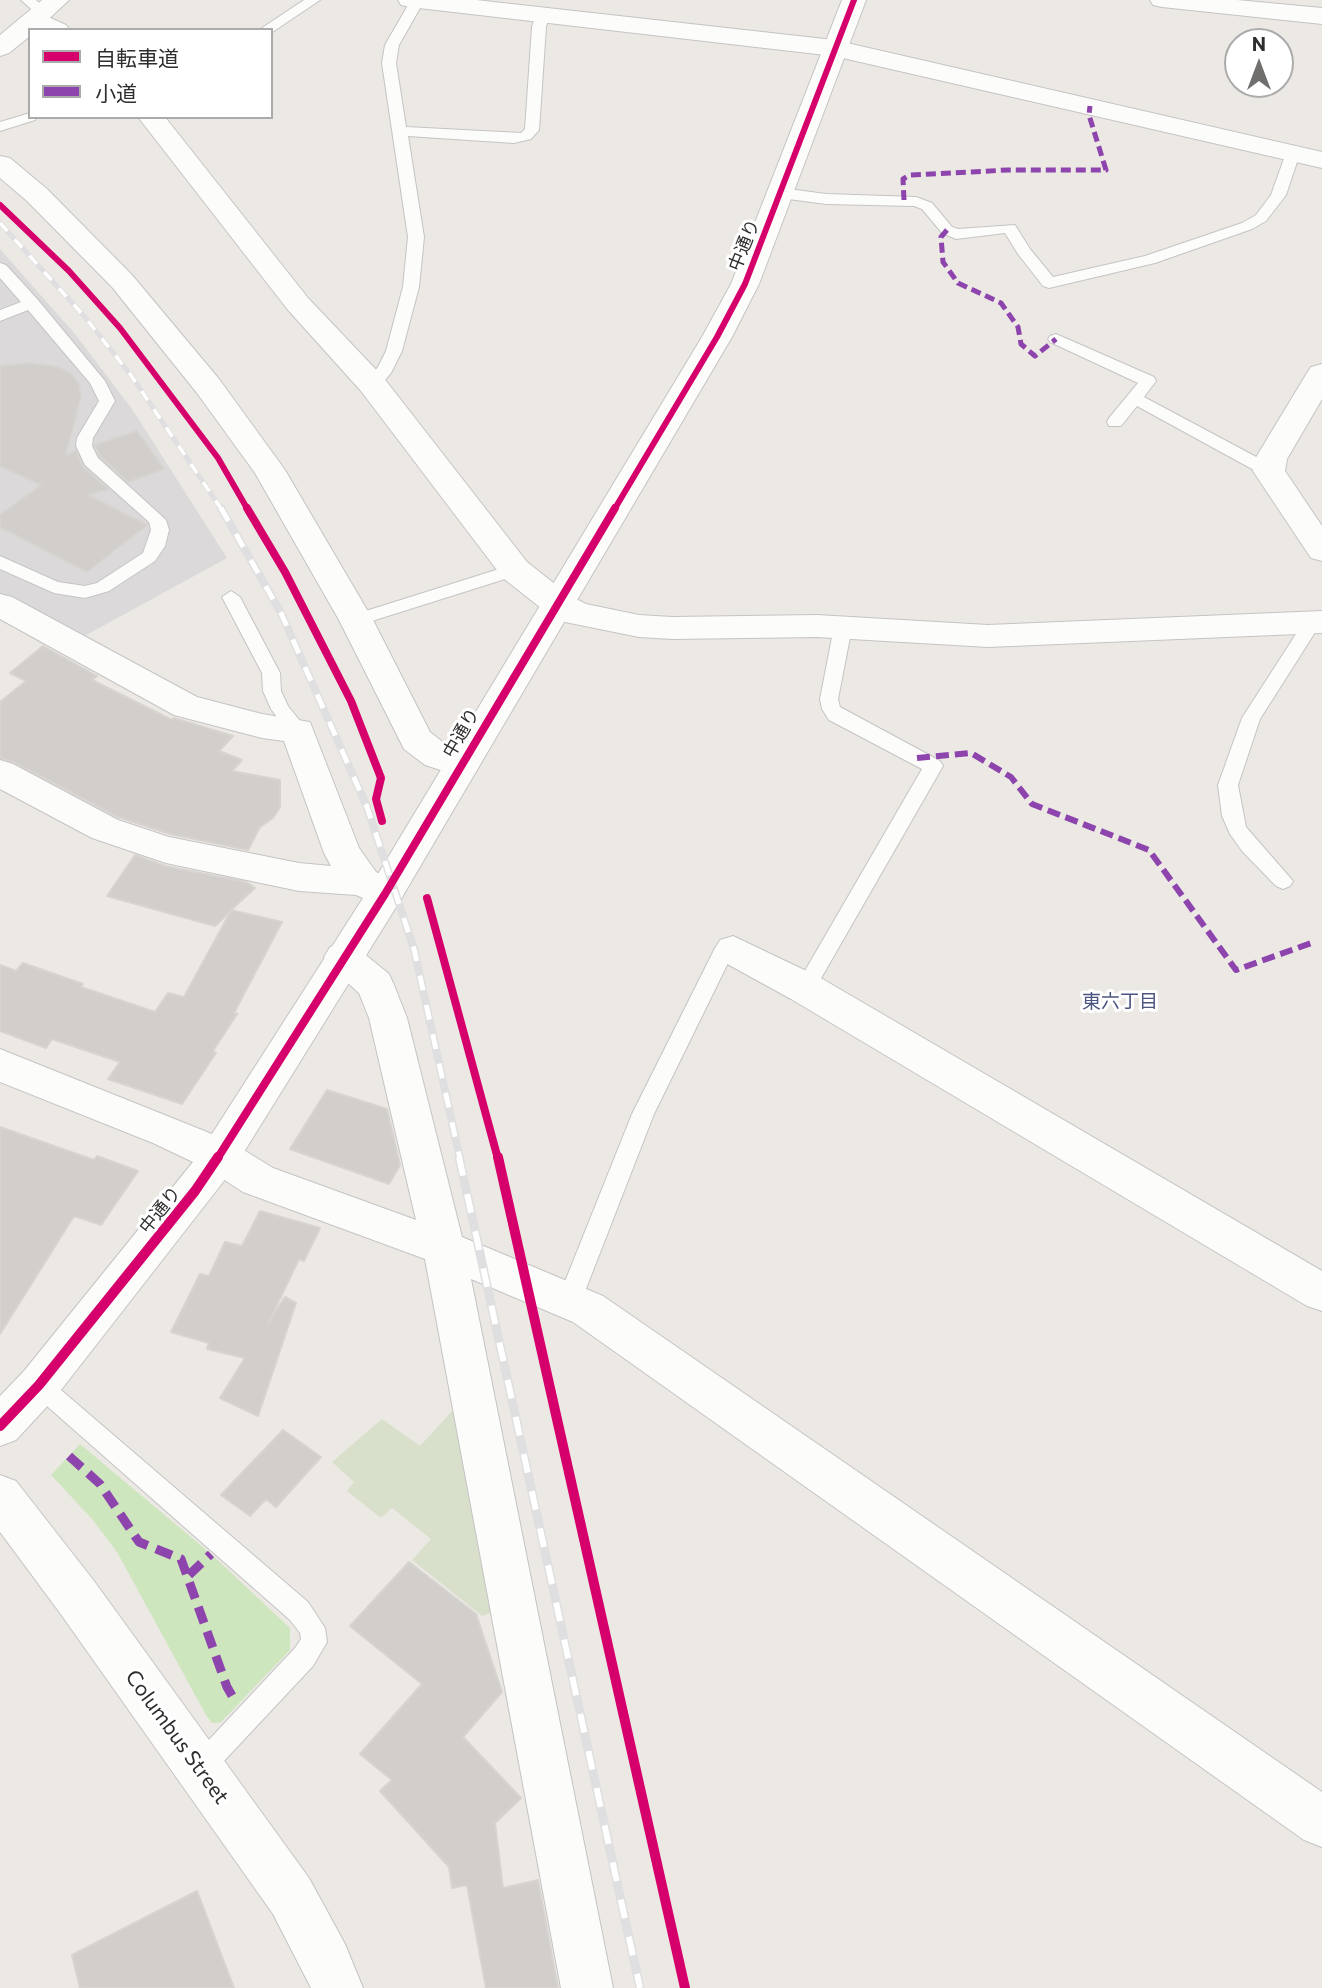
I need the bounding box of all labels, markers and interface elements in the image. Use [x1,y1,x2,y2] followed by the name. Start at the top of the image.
[28,28,273,119] legend
[1224,28,1294,98] north arrow
[1252,32,1266,55] text: N
[95,45,179,70] text: 自転車道
[95,80,137,105] text: 小道
[724,216,764,274] street label: 中通り
[438,704,484,762] street label: 中通り
[1082,991,1158,1013] district label: 東六丁目
[135,1182,185,1238] street label: 中通り
[120,1665,234,1809] street label: Columbus Street

